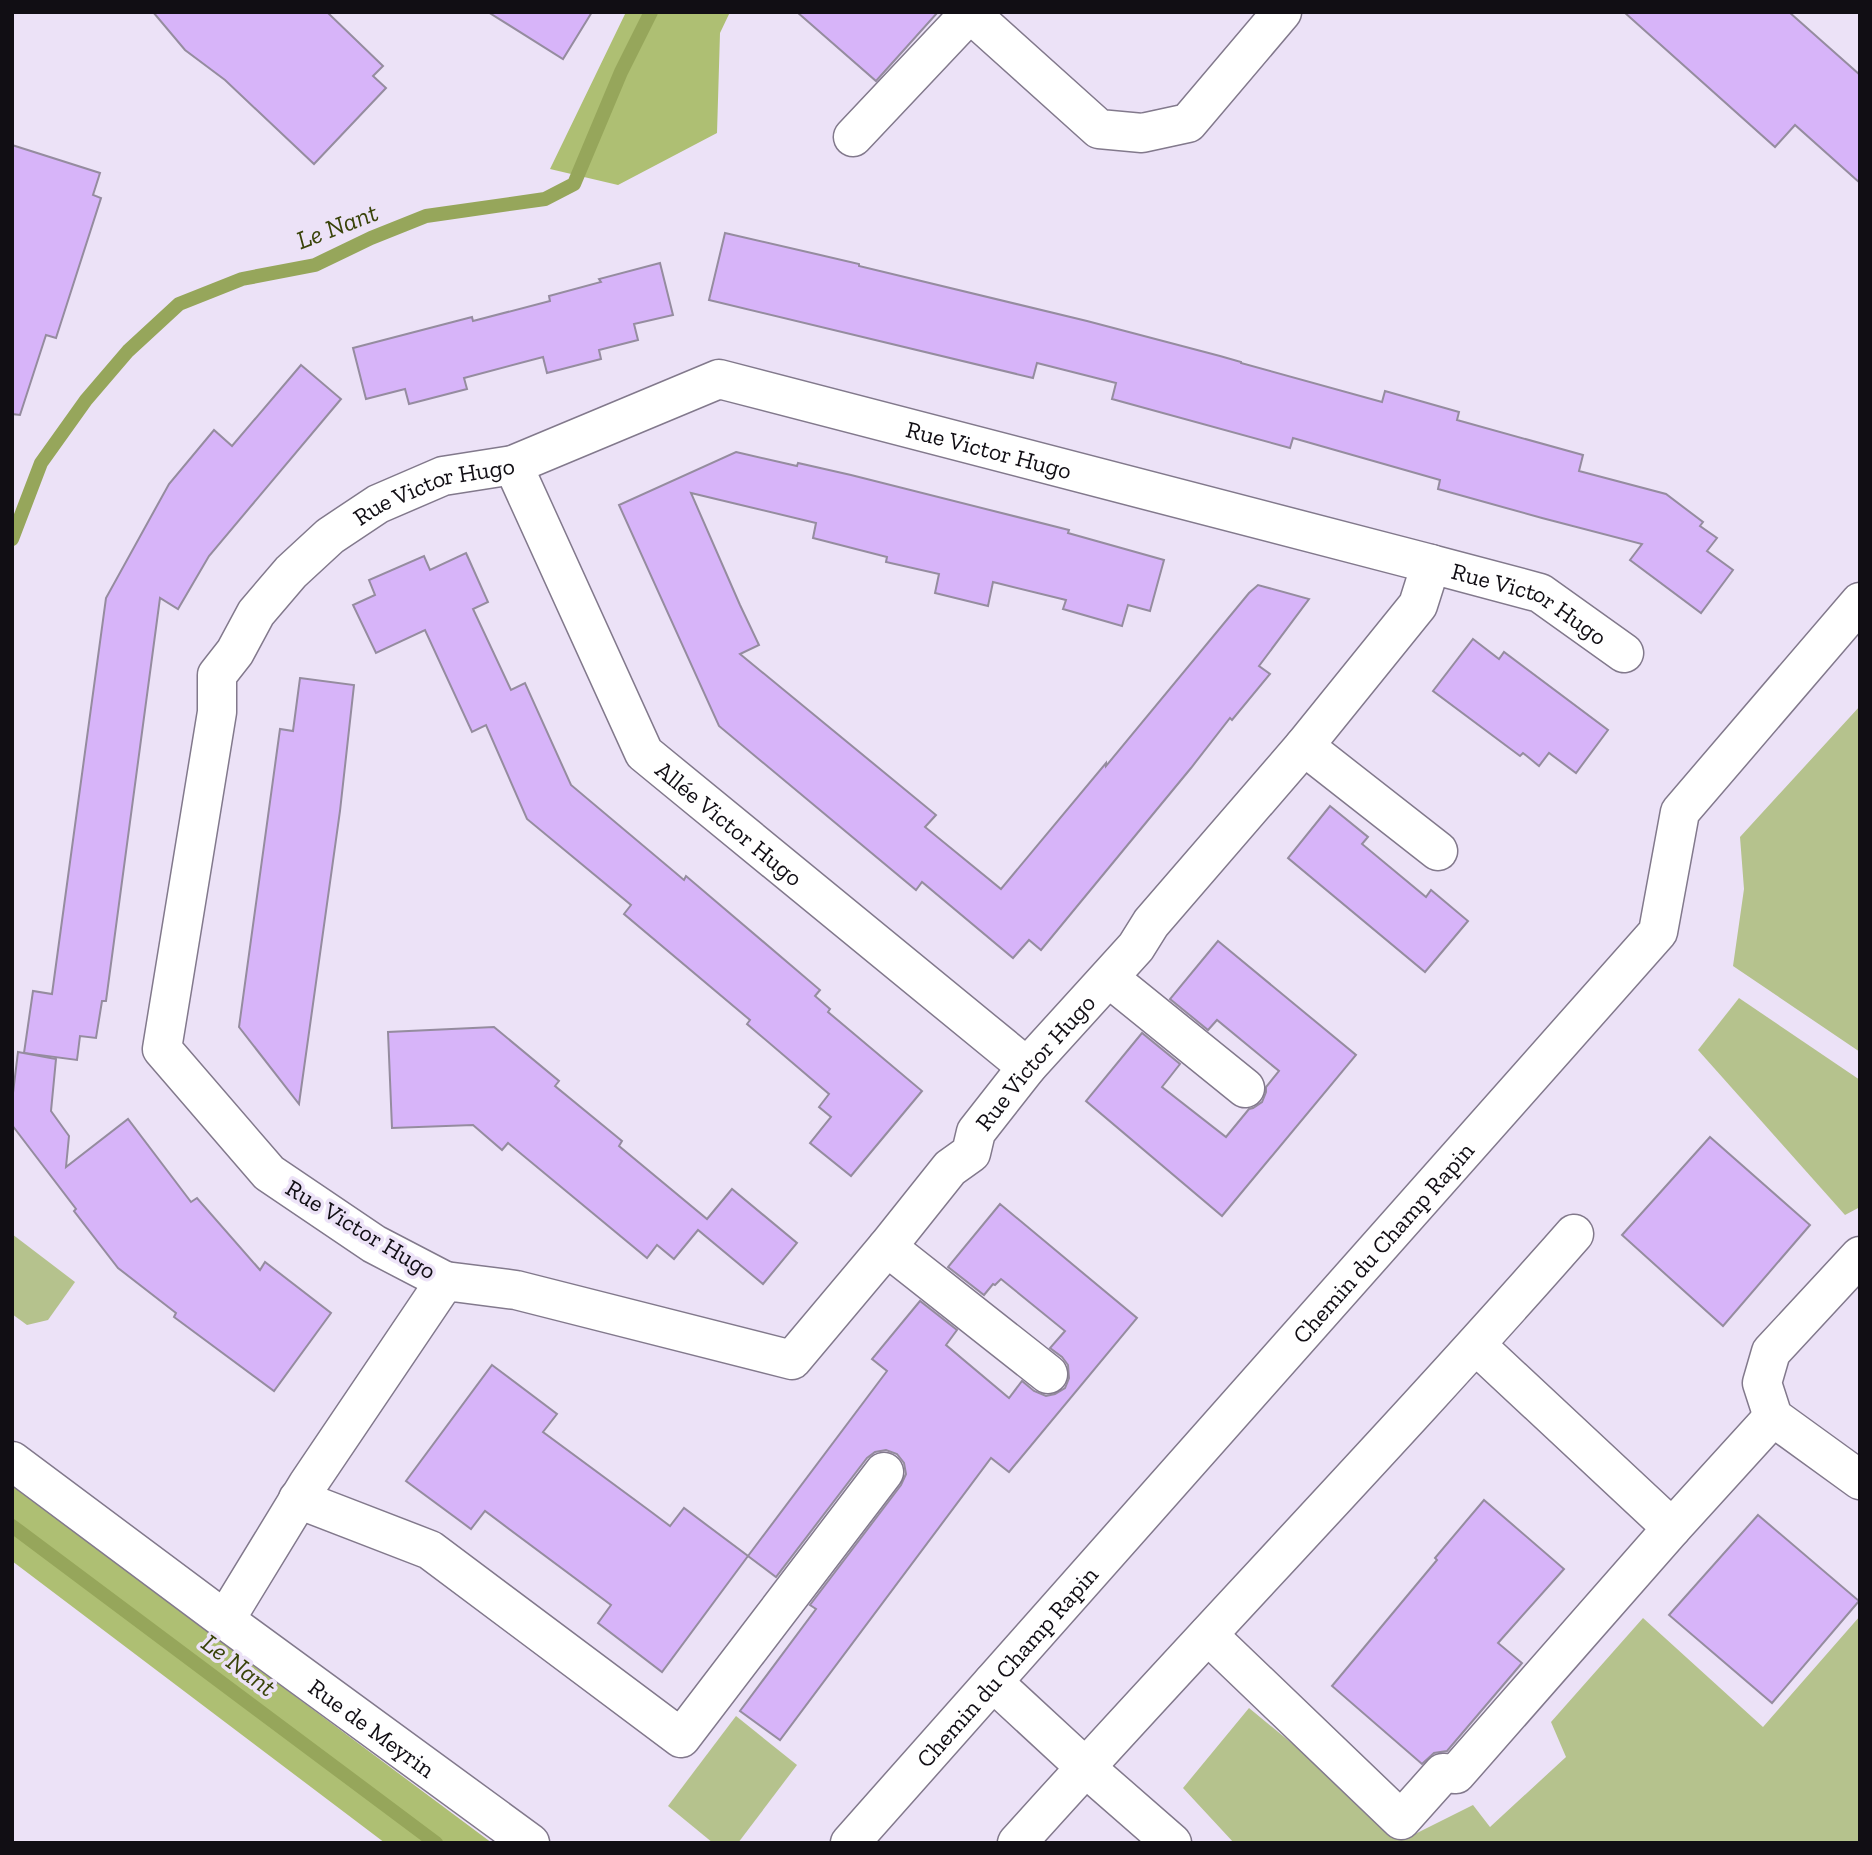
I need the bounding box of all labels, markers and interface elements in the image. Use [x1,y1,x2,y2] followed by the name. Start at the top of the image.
[292,196,382,256] water label: Le Nant
[903,414,1075,485] street label: Rue Victor Hugo
[347,450,516,531] street label: Rue Victor Hugo
[1449,556,1613,651] street label: Rue Victor Hugo
[650,754,809,892] street label: Allée Victor Hugo
[969,988,1101,1136] street label: Rue Victor Hugo
[1286,1136,1480,1349] street label: Chemin du Champ Rapin
[281,1173,441,1285] street label: Rue Victor Hugo
[910,1560,1104,1773] street label: Chemin du Champ Rapin
[196,1627,282,1703] water label: Le Nant
[303,1672,441,1783] street label: Rue de Meyrin

